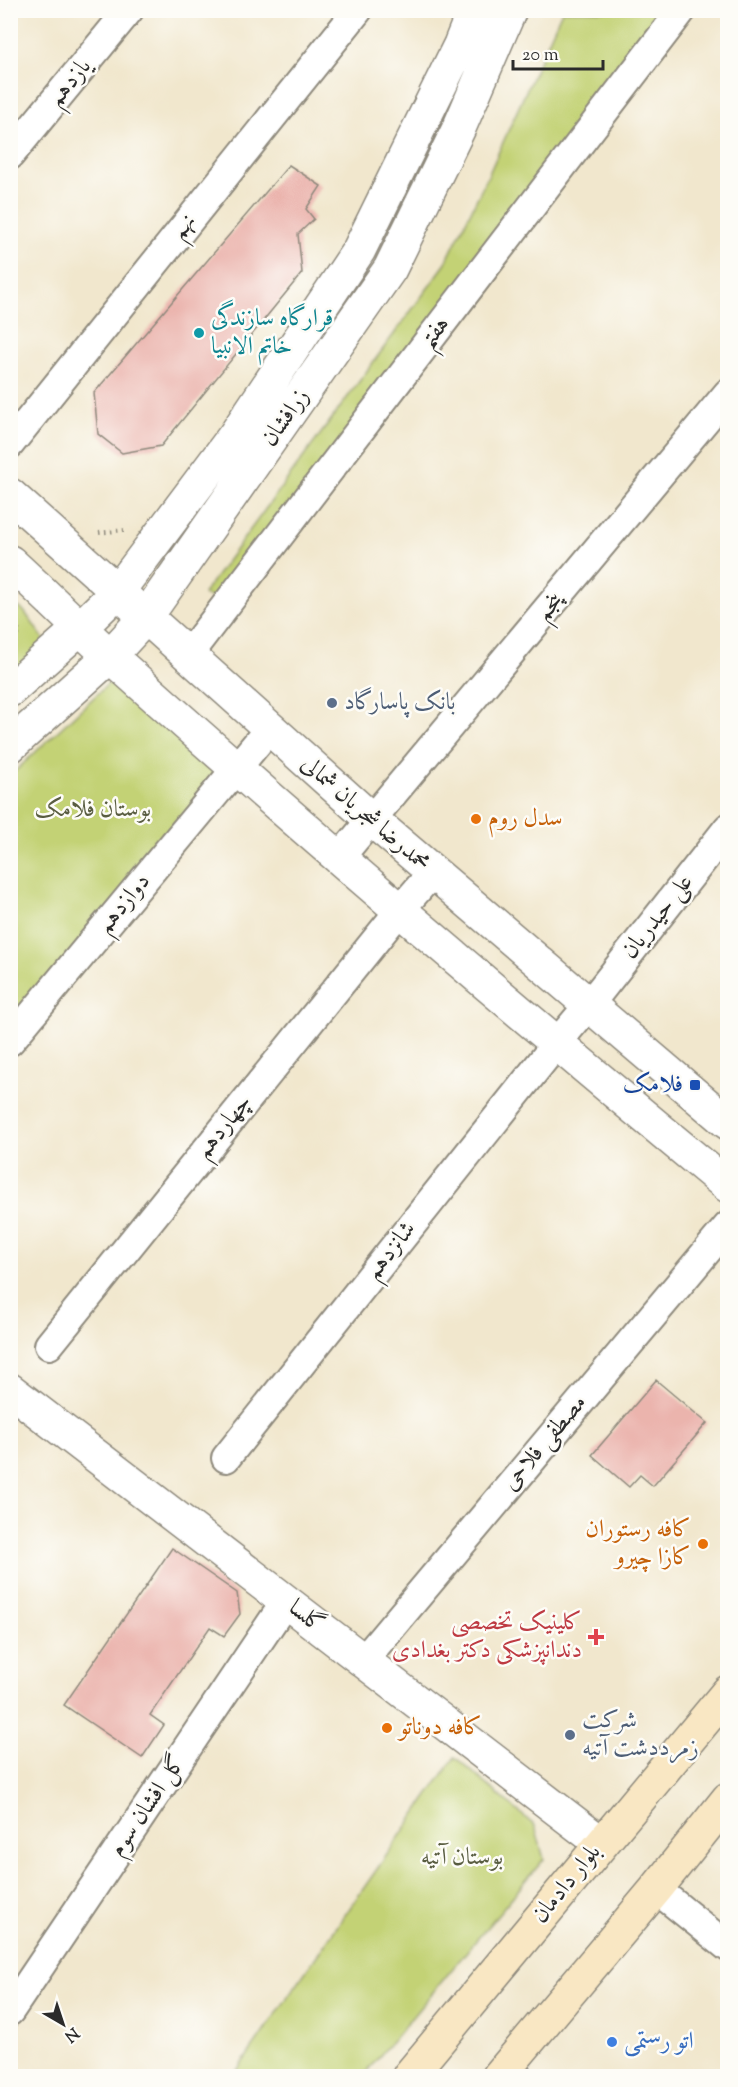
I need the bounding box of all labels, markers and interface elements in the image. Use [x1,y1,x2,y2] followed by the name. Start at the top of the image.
[513,33,603,71] scale bar
[522,43,559,69] text: 20 m
[40,50,103,116] street label: یازدهم
[163,206,207,249] street label: نهم
[211,299,333,366] place label: قرارگاه سازندگی خاتم الانبیا
[411,309,463,360] street label: هفتم
[192,326,206,340] marker: قرارگاه سازندگی خاتم الانبیا
[254,382,318,454] street label: زرافشان
[528,583,576,631] street label: پنجم
[344,686,456,720] place label: بانک پاسارگاد
[325,696,339,710] marker: بانک پاسارگاد
[293,748,437,880] street label: محمدرضا شجریان شمالی
[35,793,151,827] park label: بوستان فلامک
[488,802,563,838] place label: سدل روم
[469,812,483,826] marker: سدل روم
[89,866,161,944] street label: دوازدهم
[614,867,702,967] street label: علی حیدریان
[623,1068,683,1102] place label: فلامک
[688,1078,702,1092] marker: فلامک
[187,1087,263,1168] street label: چهاردهم
[357,1214,427,1289] street label: شانزدهم
[495,1387,595,1499] street label: مصطفی فلاحی
[585,1513,691,1575] place label: کافه رستوران کازا چیرو
[696,1537,710,1551] marker: کافه رستوران کازا چیرو
[281,1592,331,1642] street label: گلسا
[392,1606,582,1668] place label: کلینیک تخصصی دندانپزشکی دکتر بغدادی
[587,1628,605,1646] marker: کلینیک تخصصی دندانپزشکی دکتر بغدادی
[582,1704,699,1766] place label: شركت زمرددشت آتيه
[397,1711,482,1745] place label: کافه دوناتو
[380,1721,394,1735] marker: کافه دوناتو
[563,1728,577,1742] marker: شركت زمرددشت آتيه
[101,1748,196,1865] street label: گل افشان سوم
[524,1837,610,1931] street label: بلوار دادمان
[421,1841,503,1875] park label: بوستان آتیه
[33,1994,93,2054] north arrow
[58,2021,83,2047] text: N
[624,2025,694,2059] place label: اتو رستمی
[605,2035,619,2049] marker: اتو رستمی

